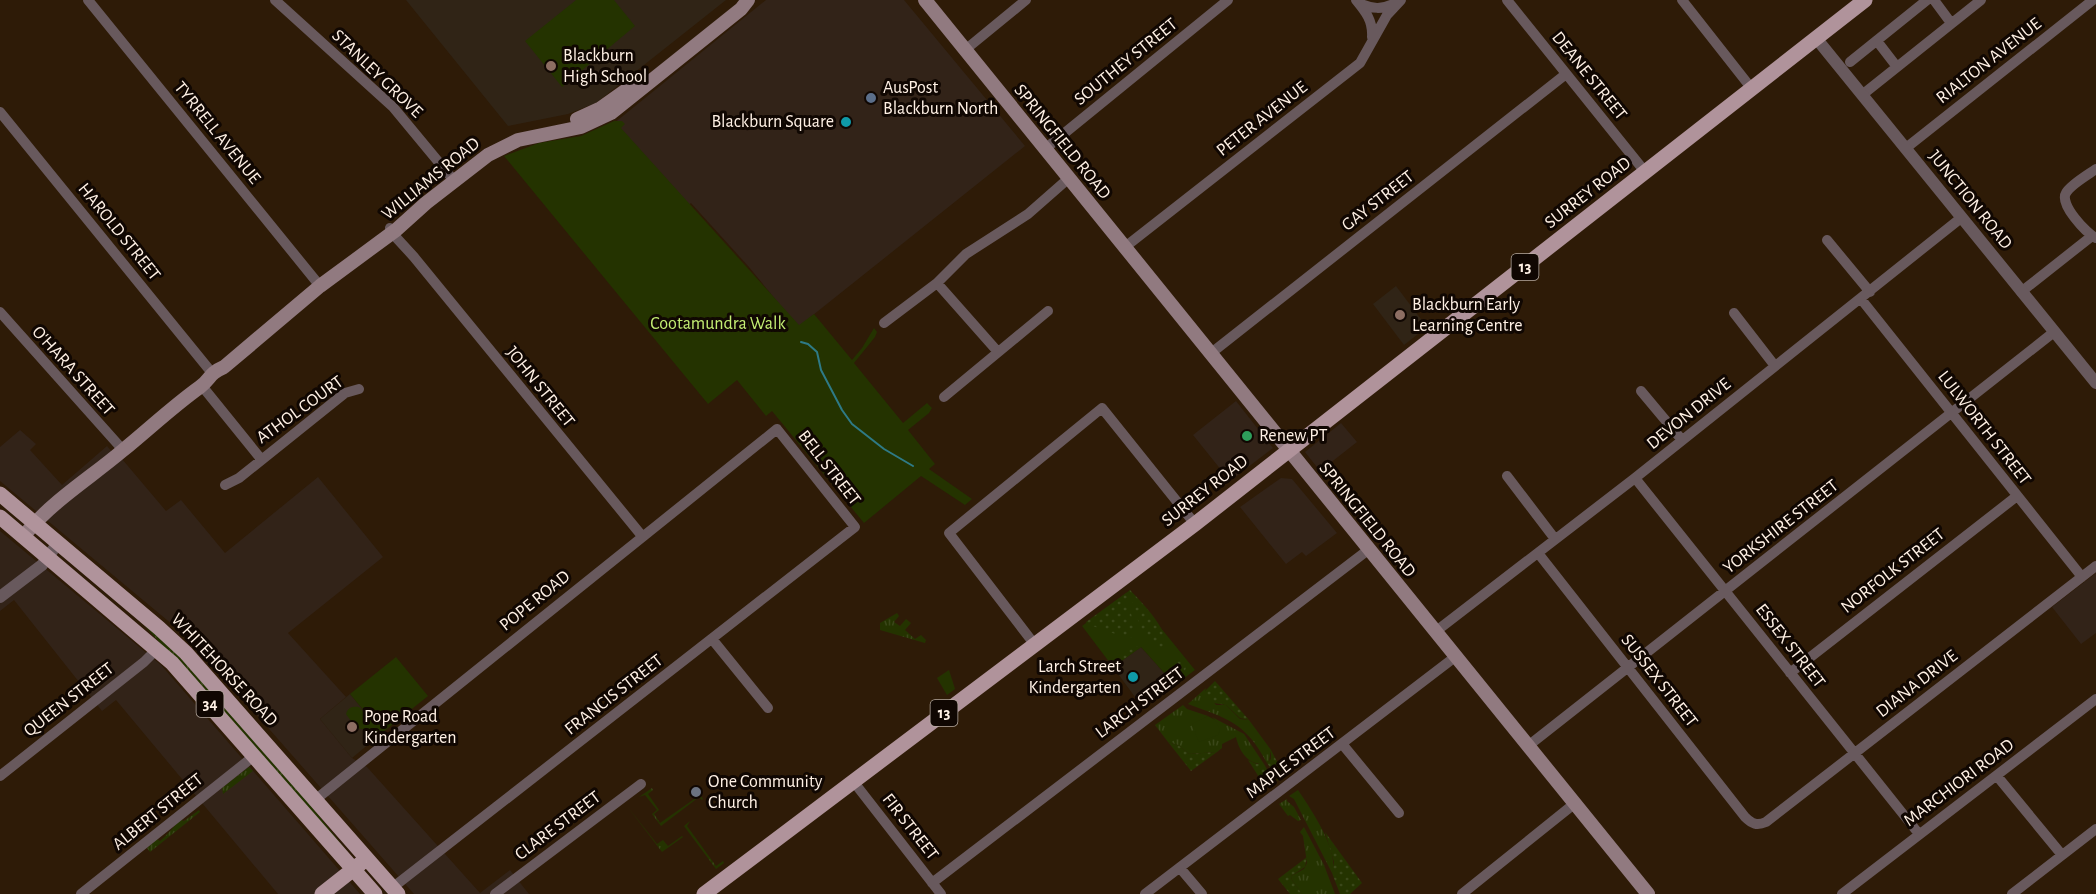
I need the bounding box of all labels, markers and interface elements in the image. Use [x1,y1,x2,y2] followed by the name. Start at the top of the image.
[1933,14,2045,107] street label: RIALTON AVENUE
[1071,15,1181,109] street label: SOUTHEY STREET
[328,27,426,122] street label: STANLEY GROVE
[1548,28,1630,124] street label: DEANE STREET
[563,47,647,86] place label: Blackburn High School
[544,59,558,73] marker: Blackburn High School
[170,78,264,188] street label: TYRRELL AVENUE
[1213,78,1311,160] street label: PETER AVENUE
[883,79,998,118] place label: AusPost Blackburn North
[1010,81,1114,203] street label: SPRINGFIELD ROAD
[864,91,878,105] marker: AusPost Blackburn North
[711,113,834,131] place label: Blackburn Square
[839,115,853,129] marker: Blackburn Square
[379,134,483,224] street label: WILLIAMS ROAD
[1925,147,2015,253] street label: JUNCTION ROAD
[1542,154,1634,232] street label: SURREY ROAD
[1339,167,1418,235] street label: GAY STREET
[74,180,164,284] street label: HAROLD STREET
[1512,254,1538,280] road number: 13
[1412,296,1523,335] place label: Blackburn Early Learning Centre
[1393,308,1407,322] marker: Blackburn Early Learning Centre
[650,315,787,333] park label: Cootamundra Walk
[28,323,118,419] street label: O'HARA STREET
[502,343,578,431] street label: JOHN STREET
[1934,368,2034,489] street label: LULWORTH STREET
[253,373,347,447] street label: ATHOL COURT
[1644,375,1734,453] street label: DEVON DRIVE
[794,427,864,509] street label: BELL STREET
[1259,427,1328,445] place label: Renew PT
[1240,429,1254,443] marker: Renew PT
[1159,452,1251,530] street label: SURREY ROAD
[1315,459,1419,581] street label: SPRINGFIELD ROAD
[1720,477,1842,577] street label: YORKSHIRE STREET
[1838,525,1948,617] street label: NORFOLK STREET
[496,567,574,635] street label: POPE ROAD
[1752,601,1828,692] street label: ESSEX STREET
[167,610,281,730] street label: WHITEHORSE ROAD
[1617,631,1701,731] street label: SUSSEX STREET
[1873,647,1961,721] street label: DIANA DRIVE
[562,651,667,739] street label: FRANCIS STREET
[1029,658,1121,697] place label: Larch Street Kindergarten
[21,659,117,741] street label: QUEEN STREET
[1092,664,1188,742] street label: LARCH STREET
[1126,670,1140,684] marker: Larch Street Kindergarten
[196,691,224,717] road number: 34
[930,700,958,726] road number: 13
[364,708,456,747] place label: Pope Road Kindergarten
[345,720,359,734] marker: Pope Road Kindergarten
[1243,724,1339,802] street label: MAPLE STREET
[1901,736,2017,830] street label: MARCHIORI ROAD
[109,770,207,854] street label: ALBERT STREET
[708,773,823,812] place label: One Community Church
[689,785,703,799] marker: One Community Church
[512,788,604,864] street label: CLARE STREET
[879,790,941,864] street label: FIR STREET

